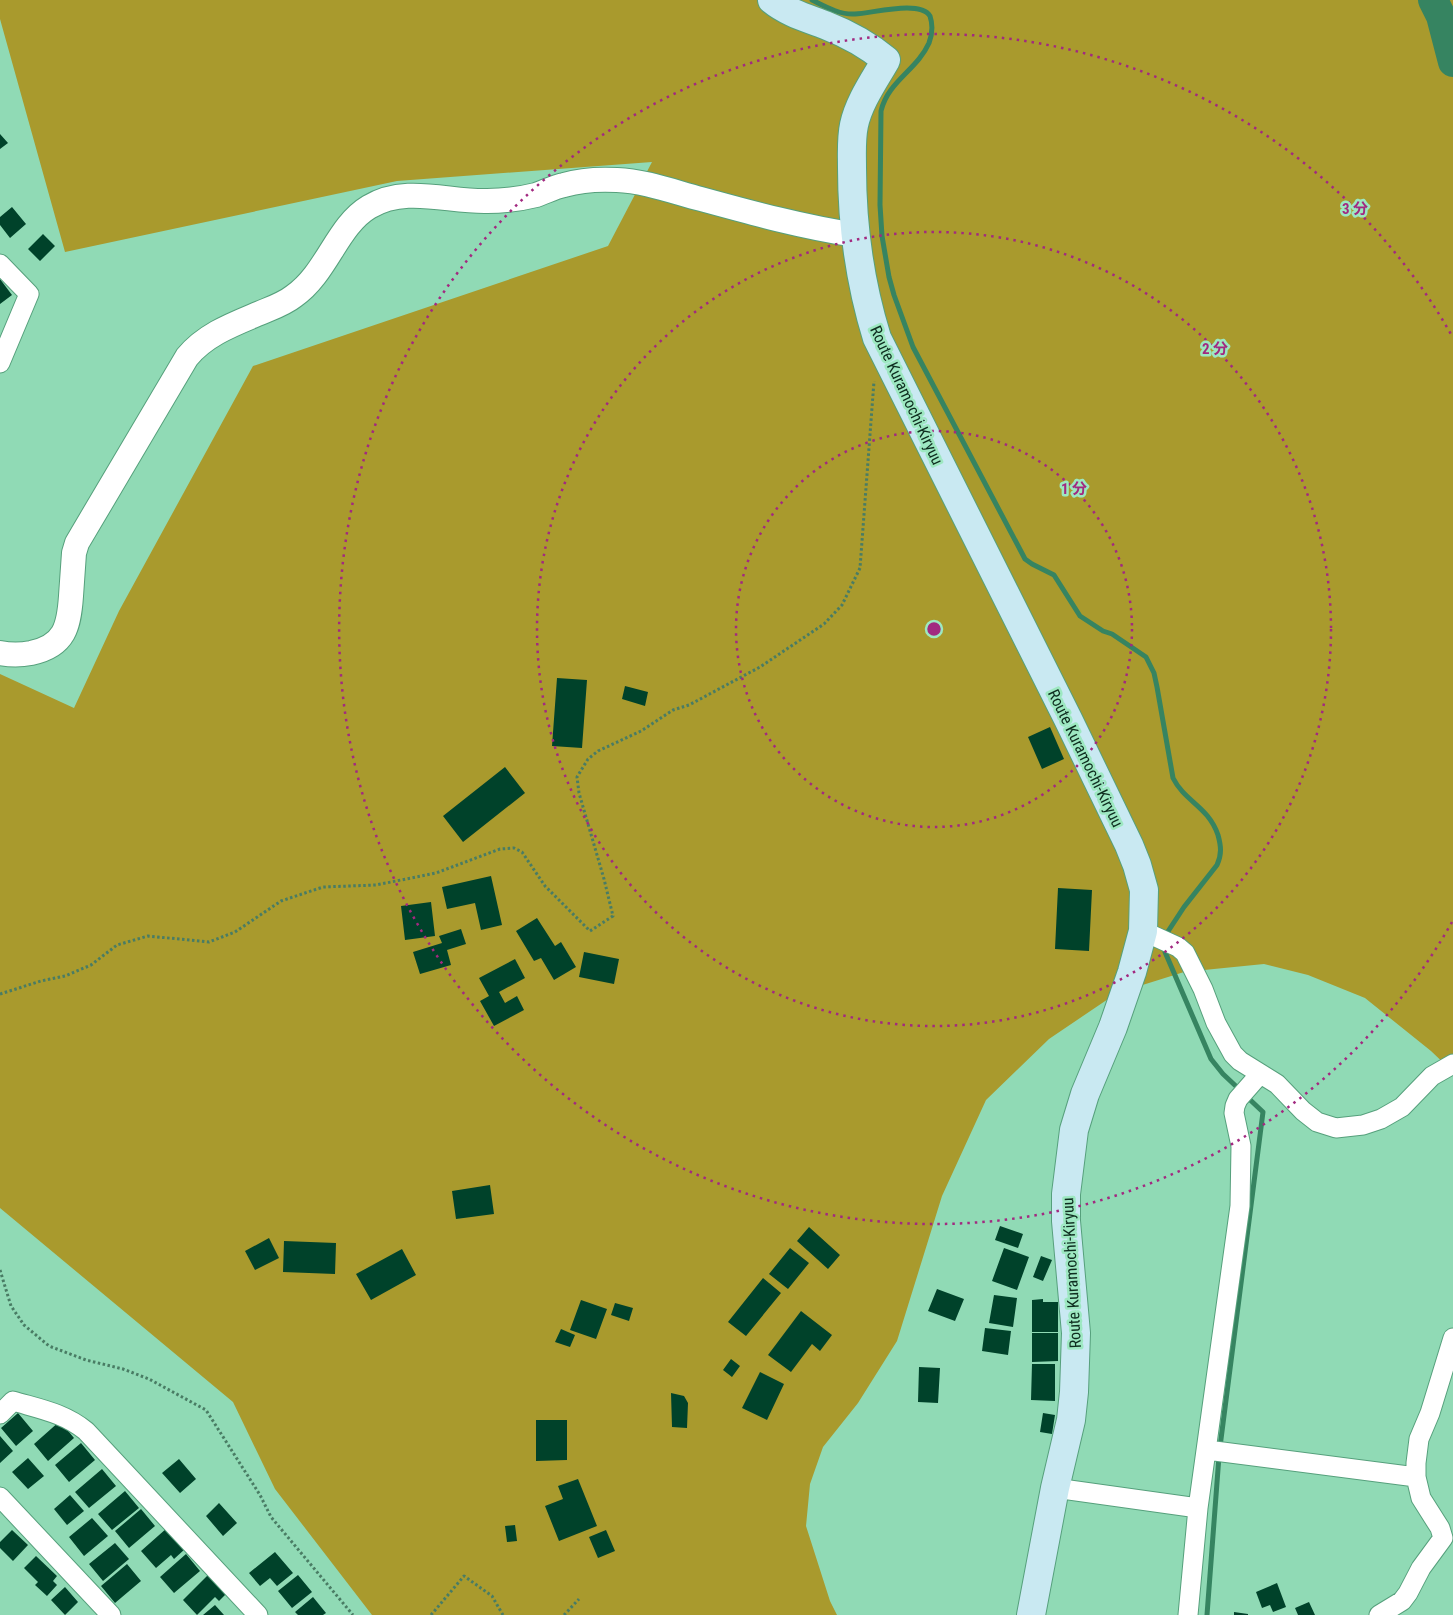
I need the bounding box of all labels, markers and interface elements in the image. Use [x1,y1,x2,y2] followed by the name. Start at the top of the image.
[1342,200,1368,218] text: 3 分
[866,323,947,468] street label: Route Kuramochi-Kiryuu
[1202,340,1228,358] text: 2 分
[1061,480,1087,498] text: 1 分
[925,620,943,638] centre of rings
[1044,686,1127,830] street label: Route Kuramochi-Kiryuu
[1058,1197,1085,1349] street label: Route Kuramochi-Kiryuu

